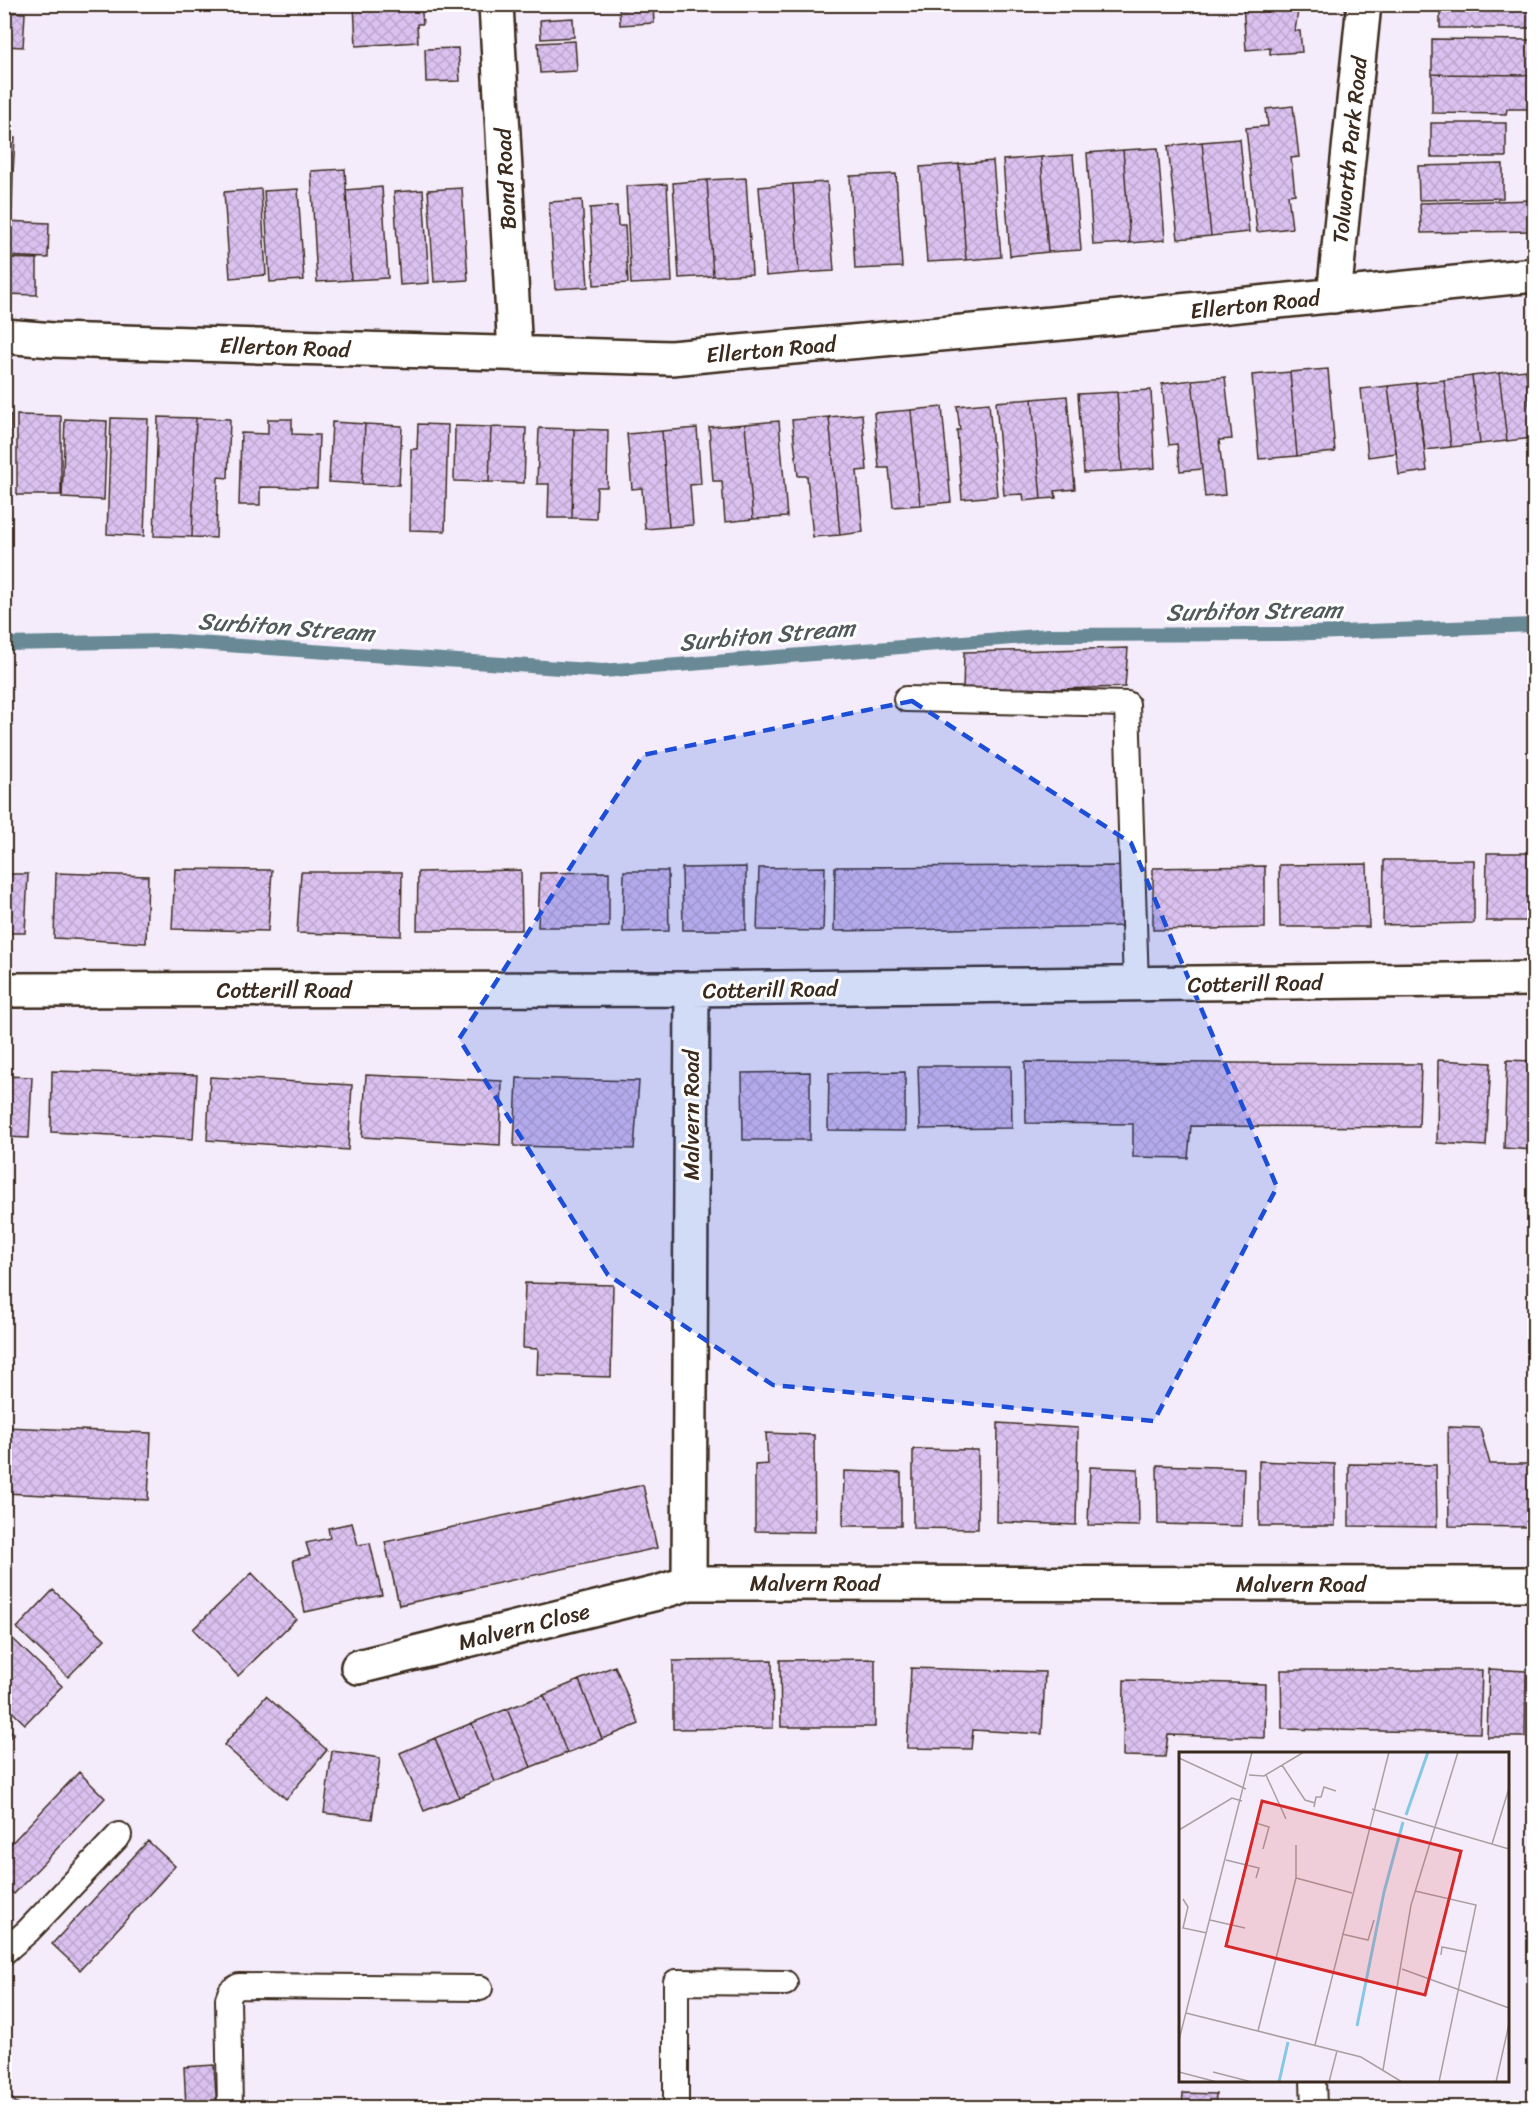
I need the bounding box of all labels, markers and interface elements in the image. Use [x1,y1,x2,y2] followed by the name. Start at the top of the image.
[1320,53,1379,246] street label: Tolworth Park Road
[483,126,528,231] street label: Bond Road
[1188,278,1323,331] street label: Ellerton Road
[704,324,839,375] street label: Ellerton Road
[219,326,352,369] street label: Ellerton Road
[1166,588,1345,634] water label: Surbiton Stream
[197,600,378,654] water label: Surbiton Stream
[677,606,859,664] water label: Surbiton Stream
[1187,963,1324,1004] street label: Cotterill Road
[702,969,839,1010] street label: Cotterill Road
[217,971,353,1010] street label: Cotterill Road
[672,1048,711,1180] street label: Malvern Road
[750,1564,882,1603] street label: Malvern Road
[1236,1565,1368,1604] street label: Malvern Road
[454,1591,594,1662] street label: Malvern Close
[1179,1752,1509,2082] inset map

